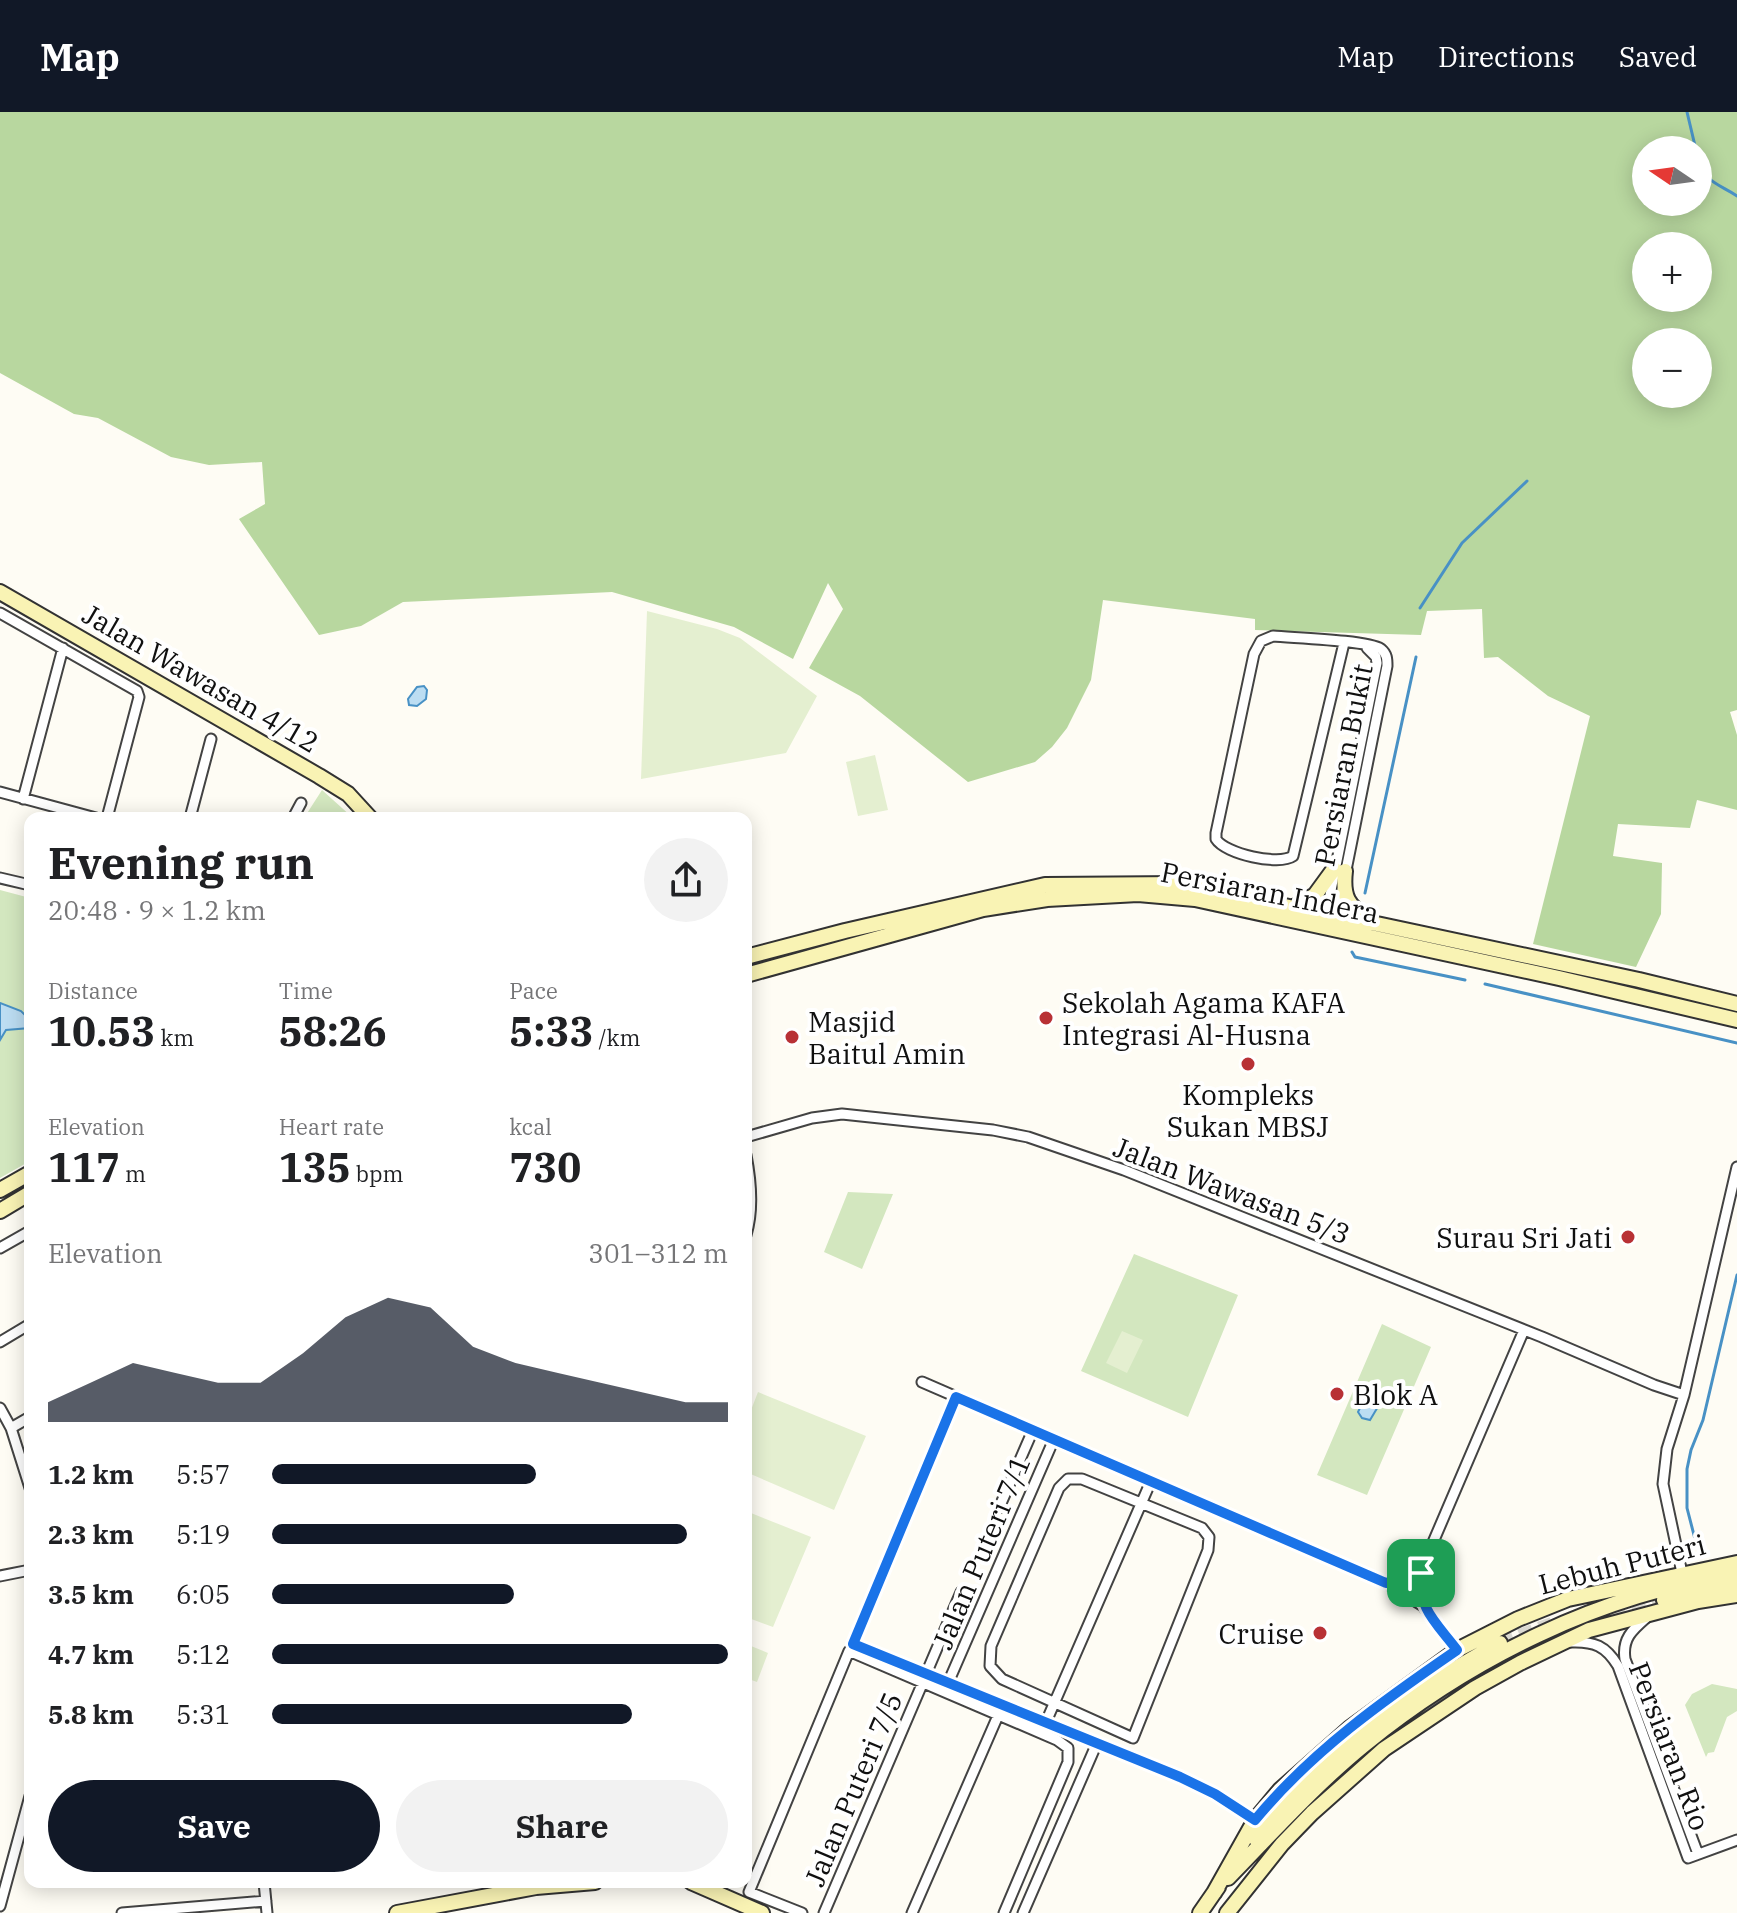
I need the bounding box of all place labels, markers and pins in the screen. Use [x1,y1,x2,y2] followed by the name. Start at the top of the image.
[1062,984,1345,1053] place label: Sekolah Agama KAFA Integrasi Al-Husna
[808,1003,966,1072] place label: Masjid Baitul Amin
[1037,1009,1055,1027] marker: Sekolah Agama KAFA Integrasi Al-Husna
[783,1028,801,1046] marker: Masjid Baitul Amin
[1239,1055,1257,1073] marker: Kompleks Sukan MBSJ
[1167,1076,1329,1145] place label: Kompleks Sukan MBSJ
[1436,1219,1612,1256] place label: Surau Sri Jati
[1619,1228,1637,1246] marker: Surau Sri Jati
[1353,1376,1438,1413] place label: Blok A
[1328,1385,1346,1403] marker: Blok A
[1387,1539,1455,1607] pin
[1218,1615,1304,1652] place label: Cruise
[1311,1624,1329,1642] marker: Cruise

